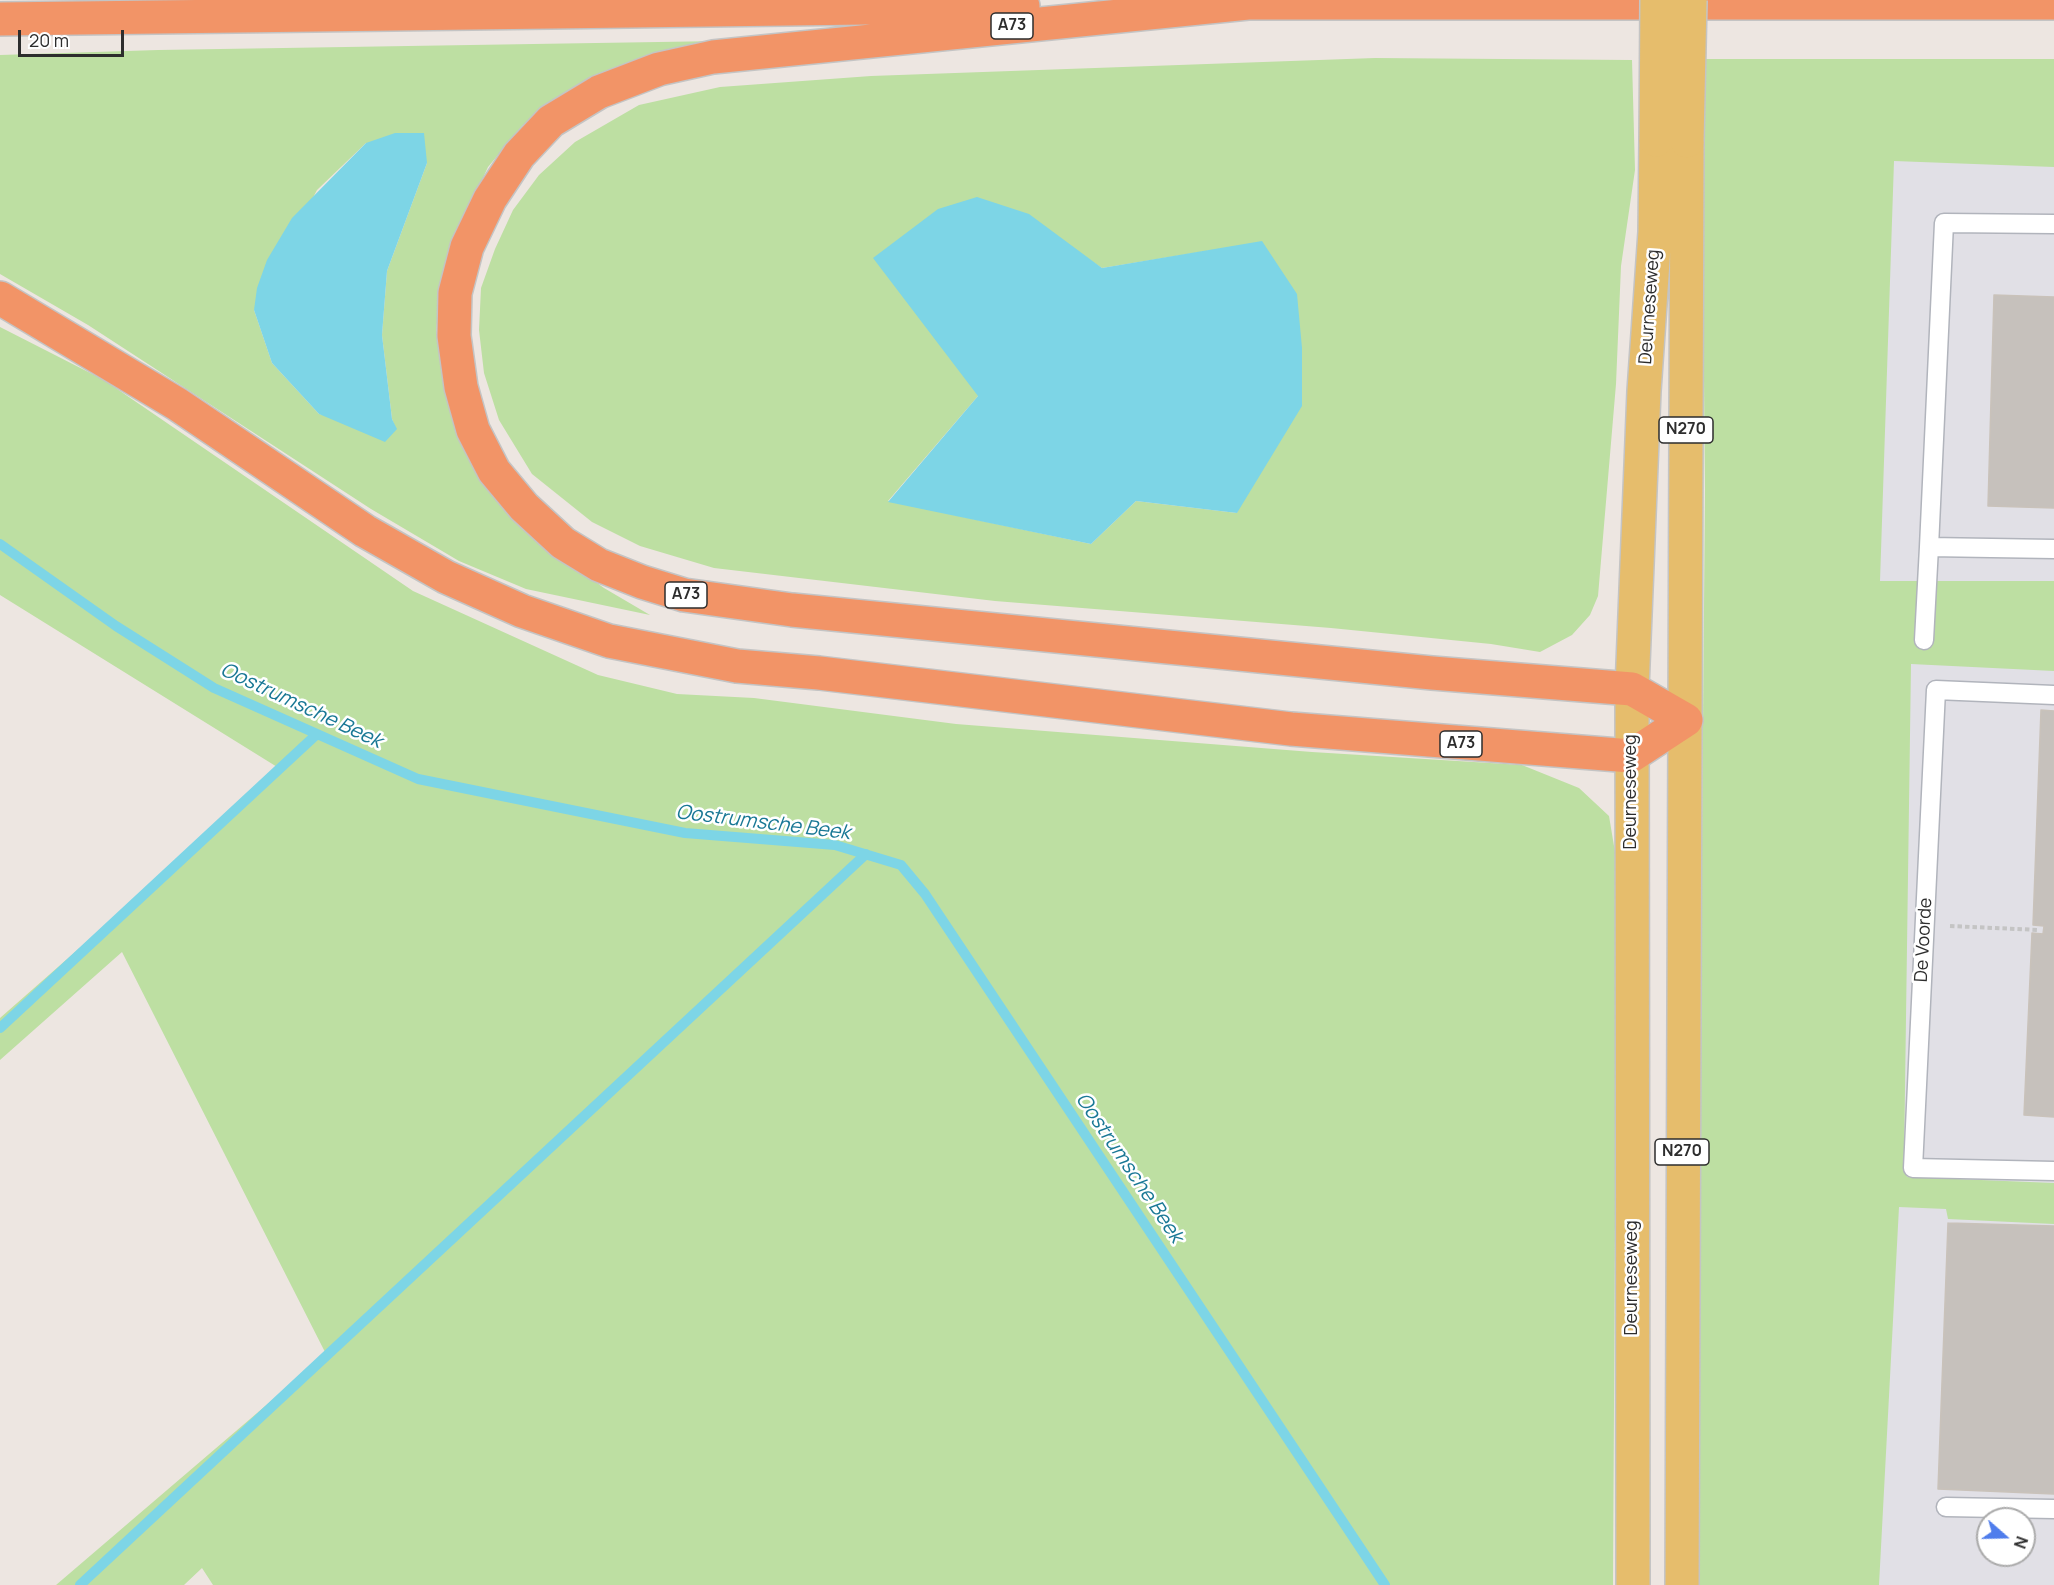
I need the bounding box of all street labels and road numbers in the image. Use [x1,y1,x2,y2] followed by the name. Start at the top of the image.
[991,13,1033,39] road number: A73
[1635,249,1665,365] street label: Deurneseweg
[1659,417,1713,443] road number: N270
[665,582,707,608] road number: A73
[1440,731,1482,757] road number: A73
[1620,734,1642,850] street label: Deurneseweg
[1911,897,1937,983] street label: De Voorde
[1655,1139,1709,1165] road number: N270
[1621,1220,1643,1336] street label: Deurneseweg

